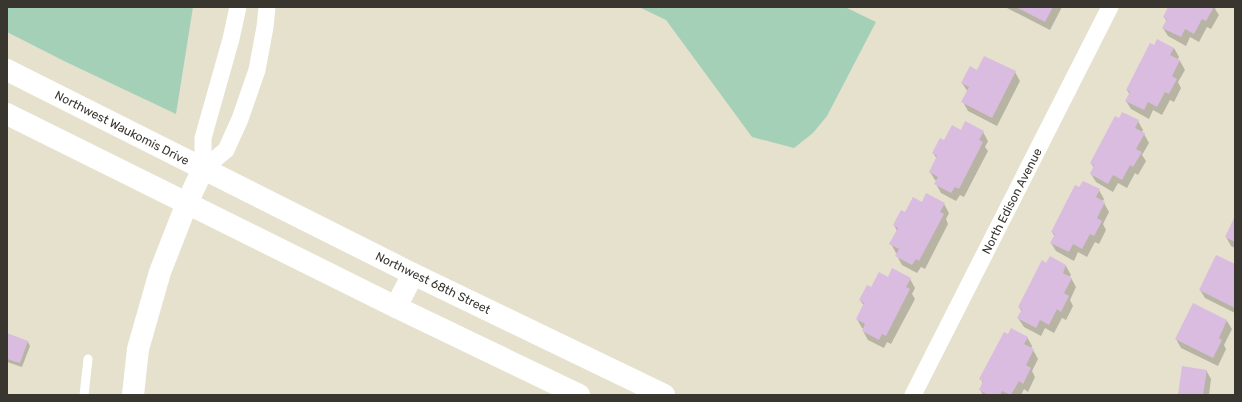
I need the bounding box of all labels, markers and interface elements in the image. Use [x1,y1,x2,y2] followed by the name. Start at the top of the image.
[52,88,192,168] street label: Northwest Waukomis Drive
[979,145,1045,256] street label: North Edison Avenue
[373,249,493,317] street label: Northwest 68th Street

